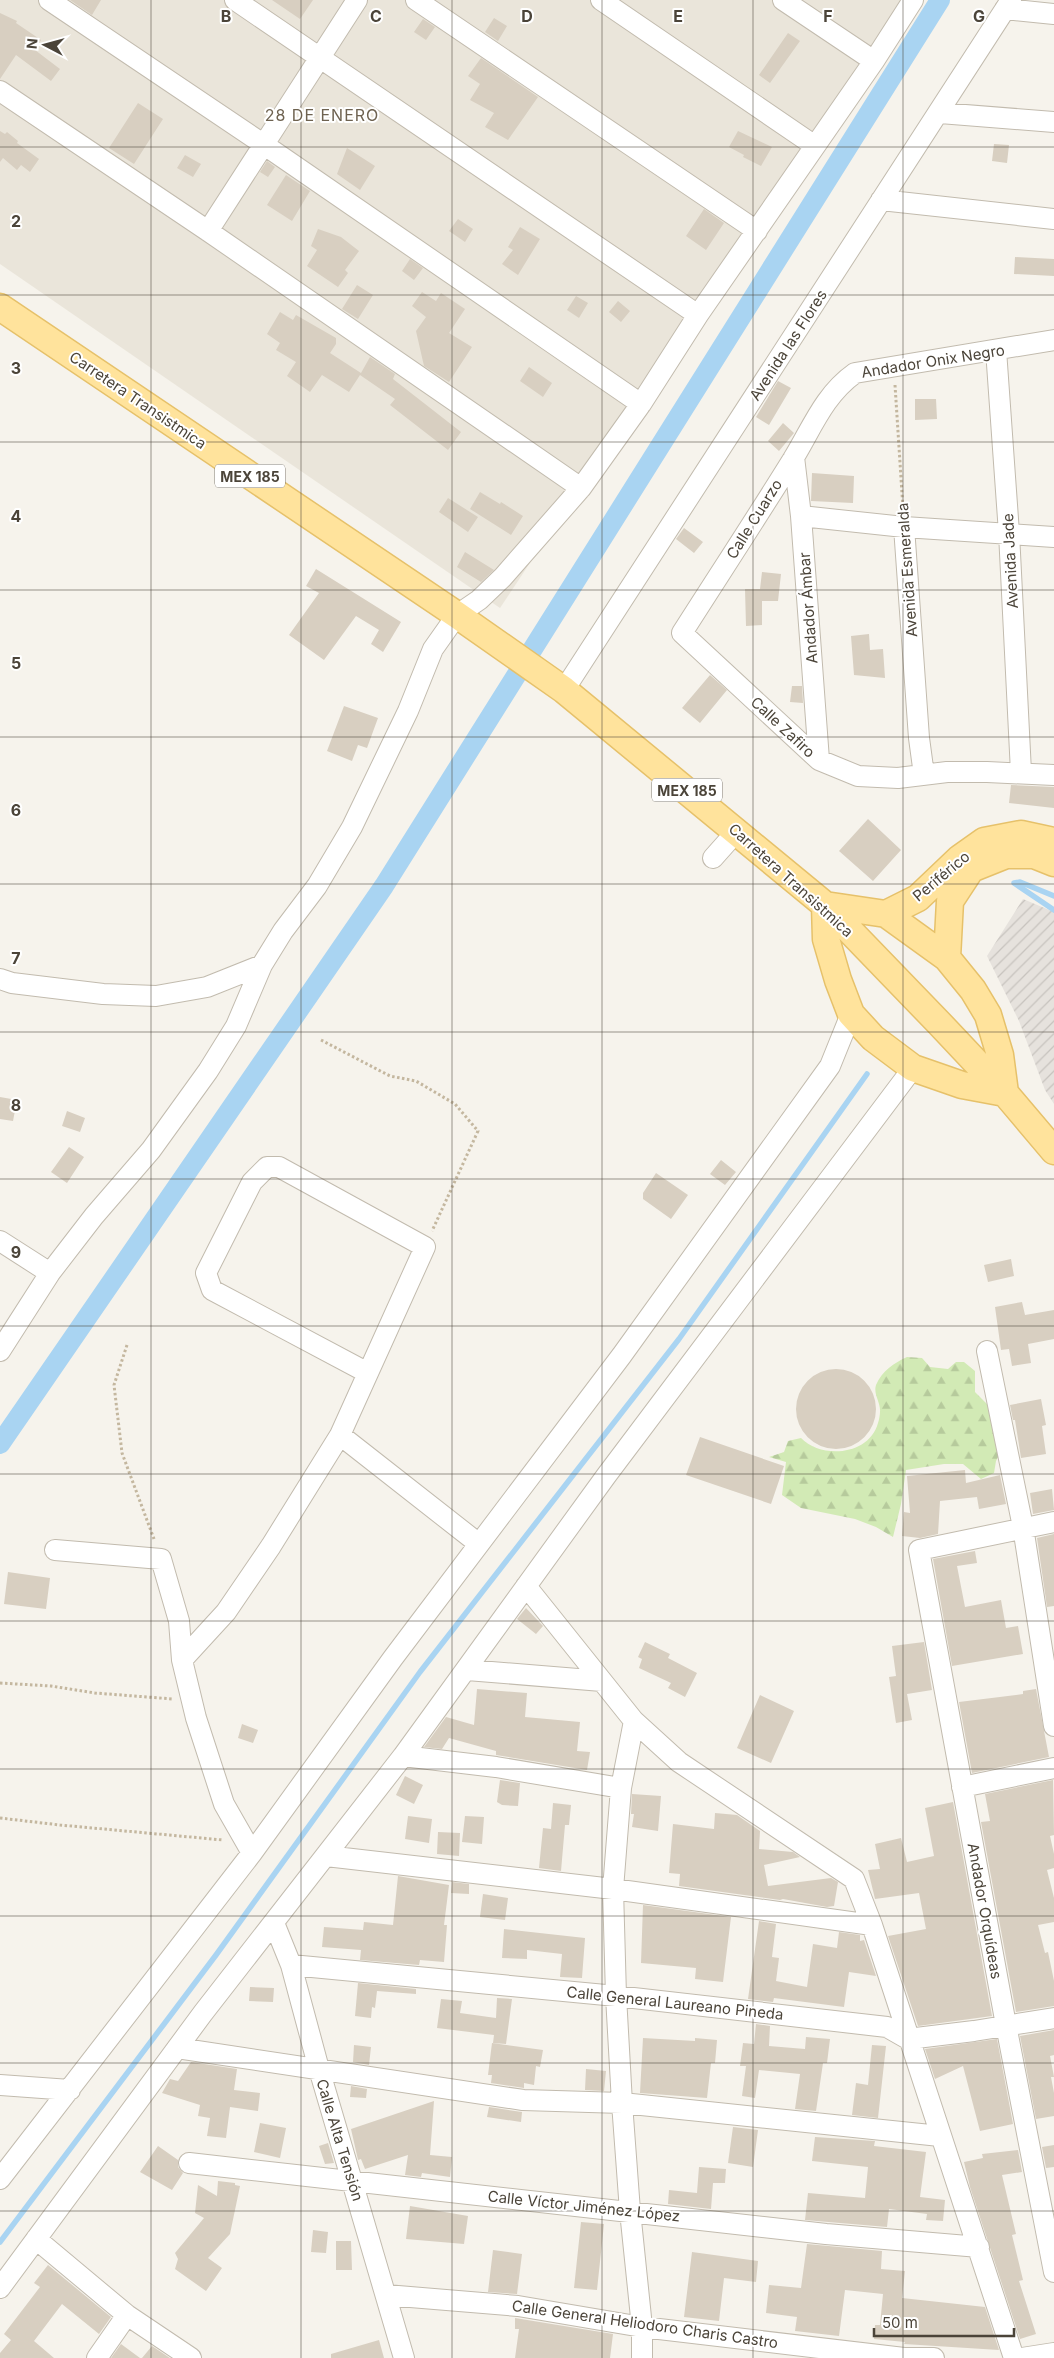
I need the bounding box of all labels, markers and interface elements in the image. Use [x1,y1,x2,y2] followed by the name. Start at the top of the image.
[221,6,231,26] text: B
[370,6,382,26] text: C
[521,6,533,26] text: D
[673,6,683,26] text: E
[823,6,833,26] text: F
[973,6,985,26] text: G
[20,20,70,70] north arrow
[23,37,41,50] text: N
[265,105,379,125] district label: 28 DE ENERO
[11,211,21,231] text: 2
[745,286,831,404] street label: Avenida las Flores
[860,340,1006,382] street label: Andador Onix Negro
[66,347,210,453] street label: Carretera Transistmica
[11,358,21,378] text: 3
[215,464,285,488] road number: MEX 185
[722,476,786,562] street label: Calle Cuarzo
[893,502,921,638] street label: Avenida Esmeralda
[11,506,22,526] text: 4
[998,513,1022,609] street label: Avenida Jade
[795,551,821,664] street label: Andador Ámbar
[11,653,21,673] text: 5
[747,692,819,762] street label: Calle Zafiro
[652,778,722,802] road number: MEX 185
[11,800,21,820] text: 6
[725,819,857,941] street label: Carretera Transistmica
[909,847,973,905] street label: Periférico
[11,948,21,968] text: 7
[11,1095,21,1115] text: 8
[11,1242,21,1262] text: 9
[964,1841,1006,1981] street label: Andador Orquídeas
[566,1982,784,2024] street label: Calle General Laureano Pineda
[312,2077,368,2203] street label: Calle Alta Tensión
[487,2186,681,2226] street label: Calle Víctor Jiménez López
[511,2296,779,2352] street label: Calle General Heliodoro Charis Castro
[874,2306,1014,2338] scale bar
[882,2313,918,2332] text: 50 m

